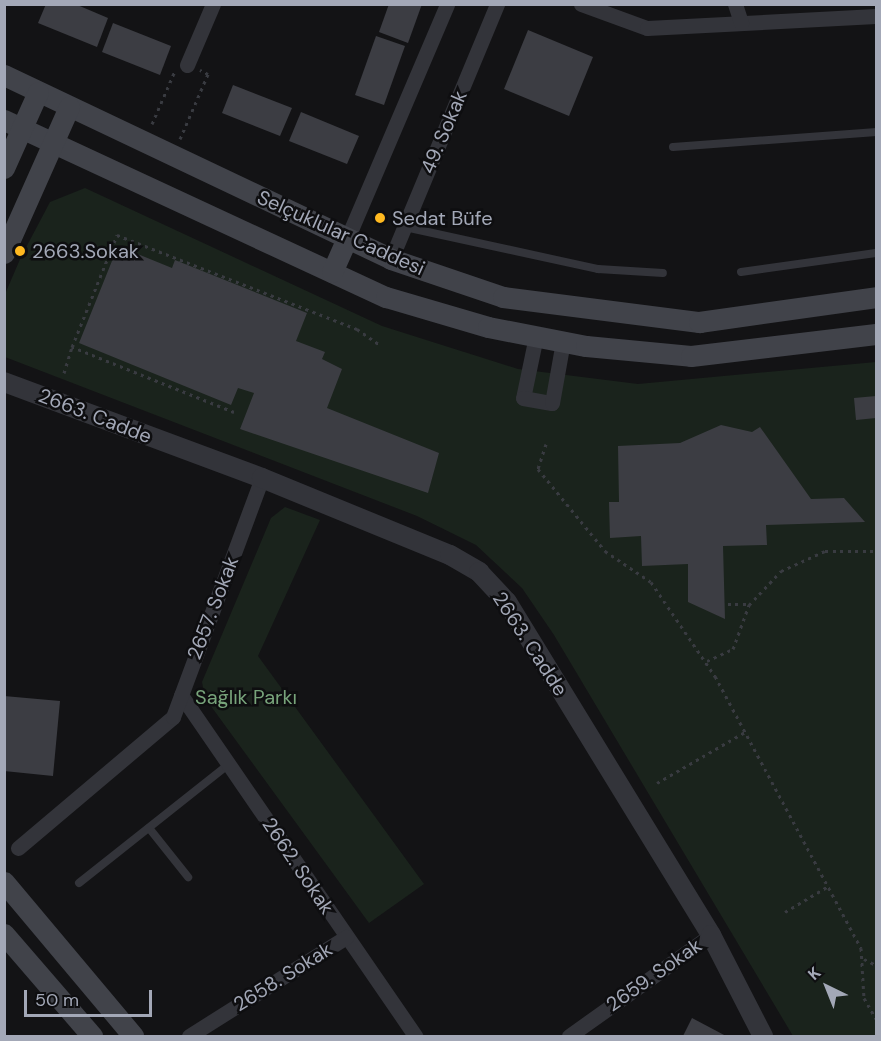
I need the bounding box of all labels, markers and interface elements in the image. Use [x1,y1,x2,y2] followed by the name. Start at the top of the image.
[416,87,472,177] street label: 49. Sokak
[253,185,429,281] street label: Selçuklular Caddesi
[392,206,493,230] place label: Sedat Büfe
[373,211,387,225] marker: Sedat Büfe
[32,239,139,263] place label: 2663.Sokak
[13,244,27,258] marker: 2663.Sokak
[35,383,155,449] street label: 2663. Cadde
[182,553,244,663] street label: 2657. Sokak
[487,587,573,701] street label: 2663. Cadde
[195,685,297,709] park label: Sağlık Parkı
[257,813,339,919] street label: 2662. Sokak
[602,933,706,1017] street label: 2659. Sokak
[229,937,337,1017] street label: 2658. Sokak
[797,957,857,1017] north arrow
[803,962,825,985] text: K
[27,978,154,1016] scale bar
[35,988,79,1012] text: 50 m

